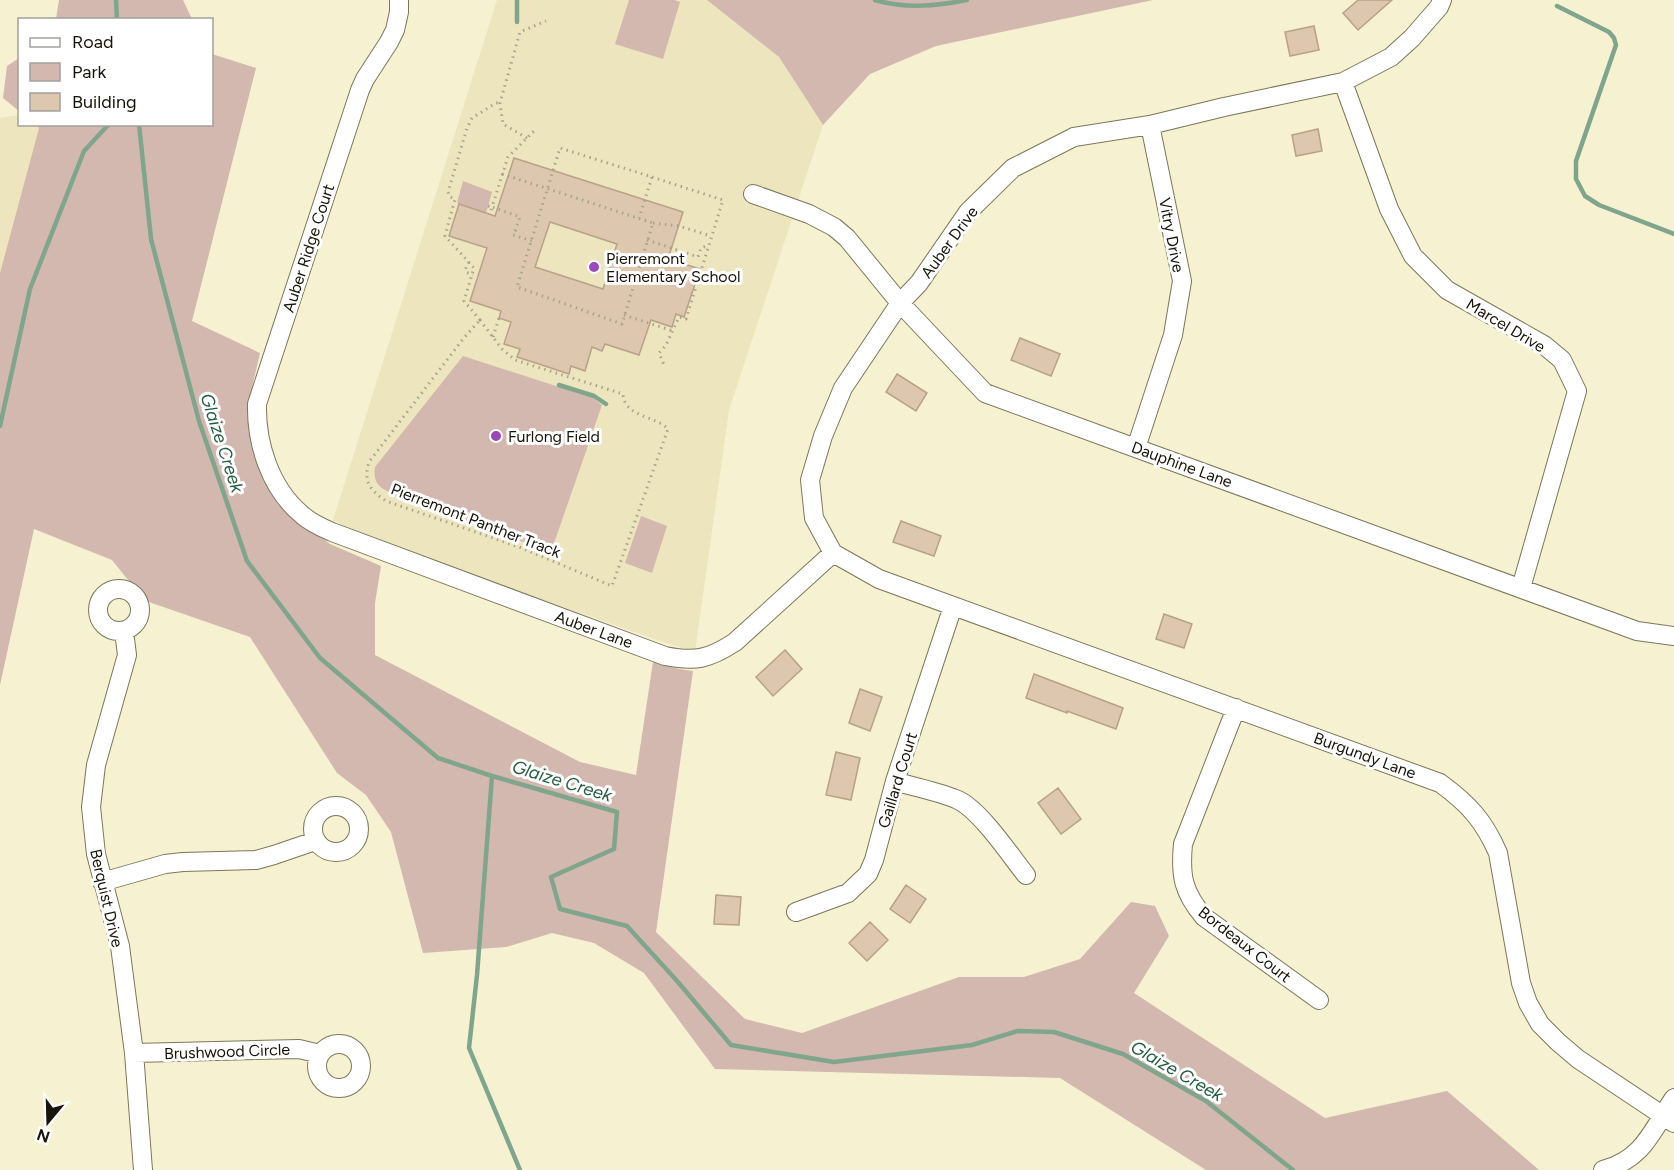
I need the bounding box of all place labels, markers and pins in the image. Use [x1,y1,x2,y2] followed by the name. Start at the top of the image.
[606,249,740,286] place label: Pierremont Elementary School
[587,260,601,274] marker: Pierremont Elementary School
[508,427,600,446] place label: Furlong Field
[489,429,503,443] marker: Furlong Field

